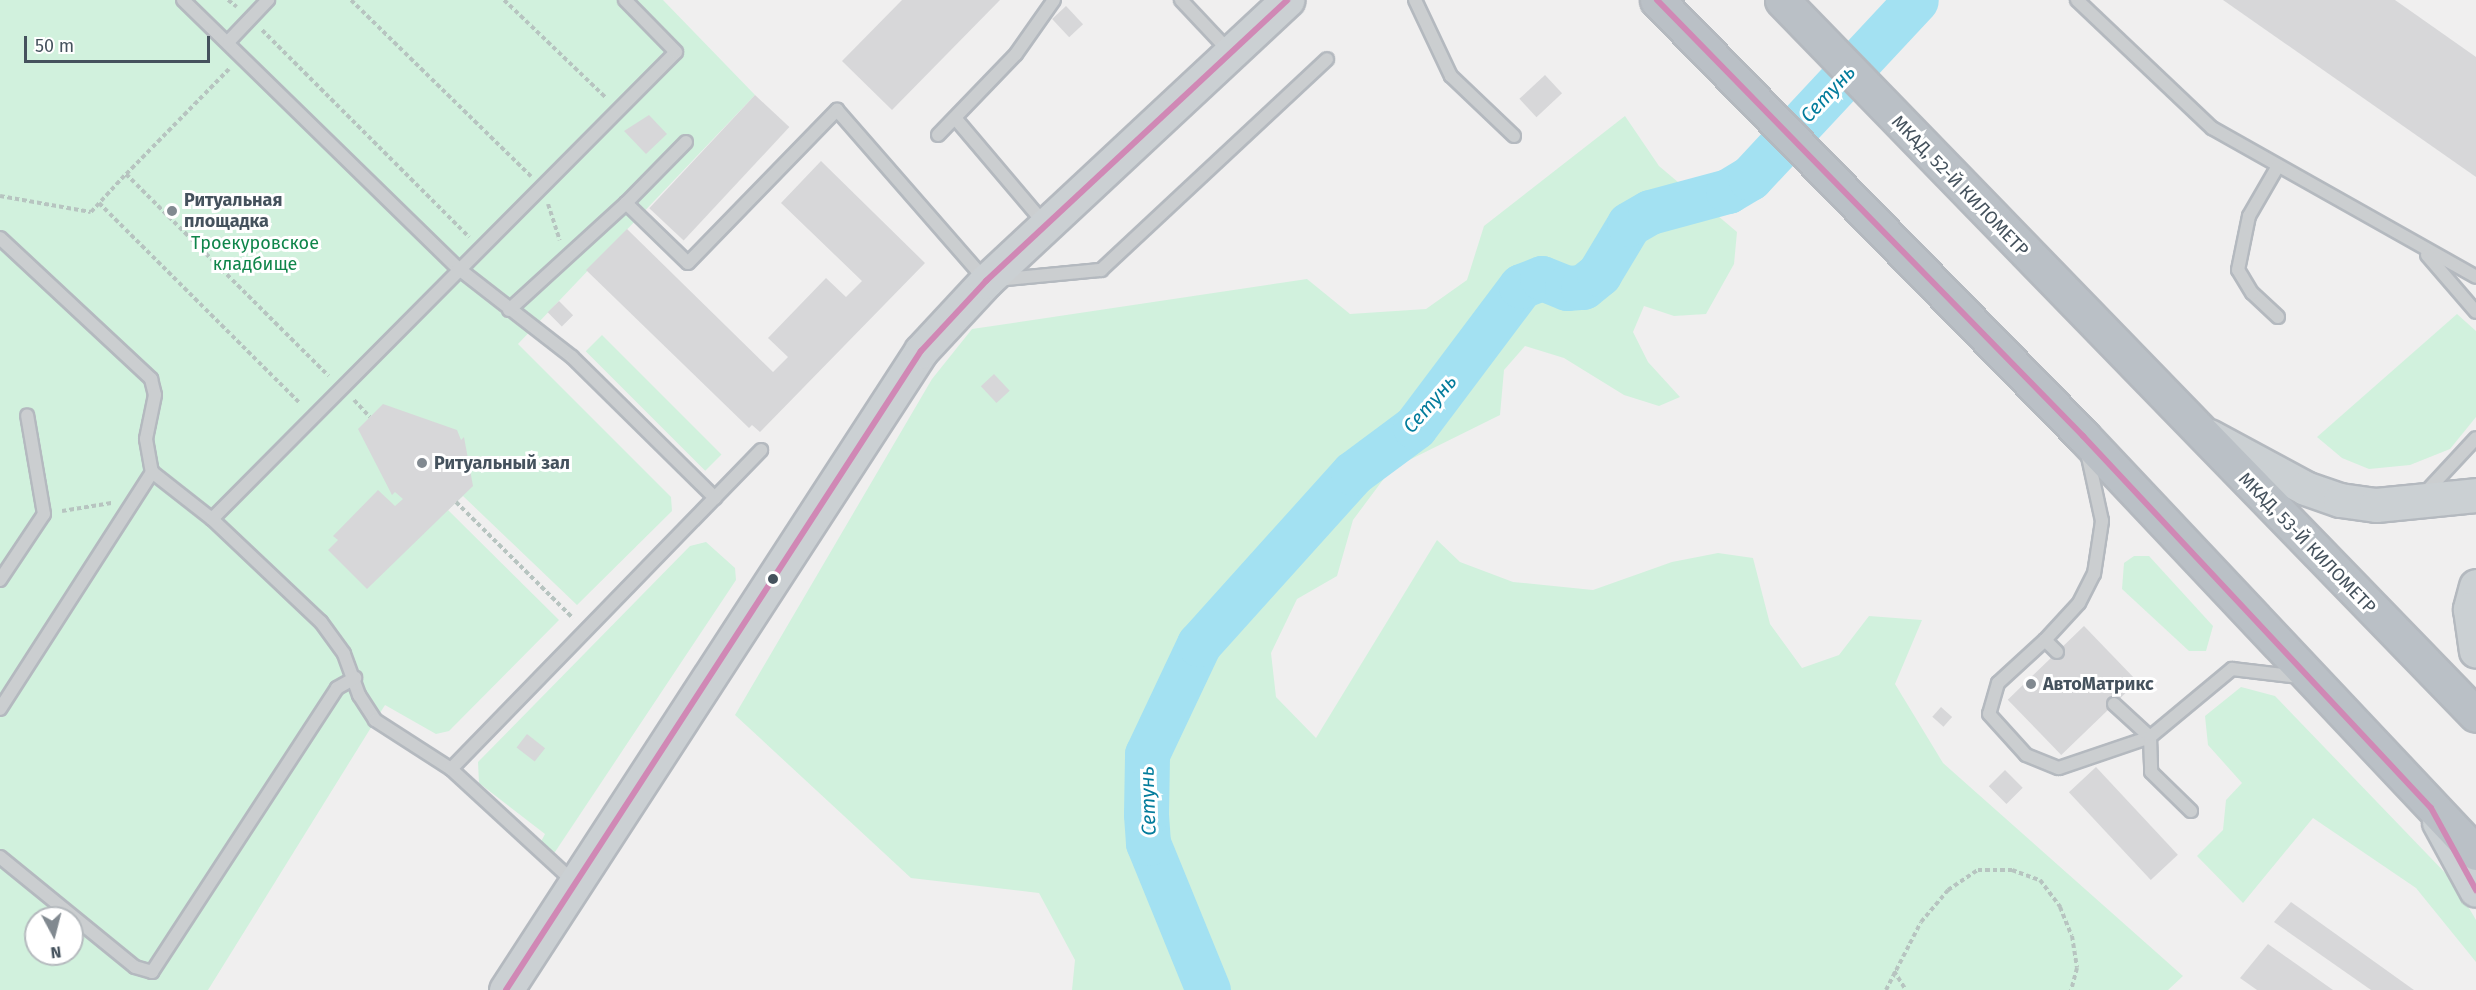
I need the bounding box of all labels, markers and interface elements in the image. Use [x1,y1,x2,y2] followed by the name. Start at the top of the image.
[27,24,213,62] scale bar
[35,35,74,57] text: 50 m
[1796,60,1860,128] water label: Сетунь
[1887,111,2033,261] street label: МКАД, 52-Й КИЛОМЕТР
[184,190,282,232] place label: Ритуальная площадка
[165,204,179,218] marker: Ритуальная площадка
[191,233,319,276] park label: Троекуровское кладбище
[1398,370,1462,438] water label: Сетунь
[434,452,570,474] place label: Ритуальный зал
[415,456,429,470] marker: Ритуальный зал
[2234,468,2380,618] street label: МКАД, 53-Й КИЛОМЕТР
[767,573,779,585] unlabelled marker
[2043,673,2154,695] place label: АвтоМатрикс
[2024,677,2038,691] marker: АвтоМатрикс
[1135,766,1161,836] water label: Сетунь
[24,906,84,966] north arrow
[50,942,62,962] text: N

